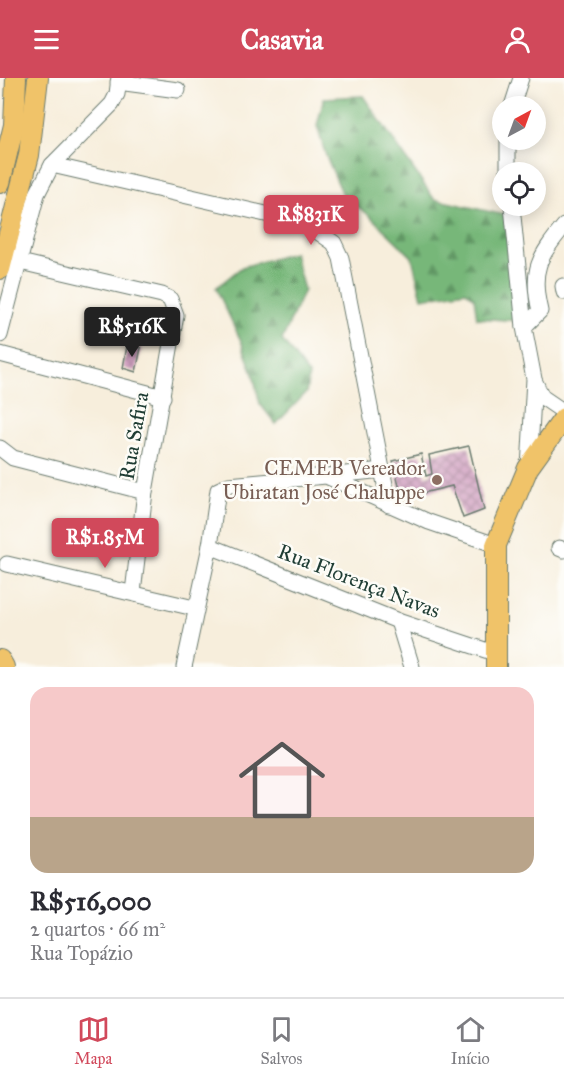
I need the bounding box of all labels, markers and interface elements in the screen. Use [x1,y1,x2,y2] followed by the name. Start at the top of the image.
[30,23,63,56] icon: menu
[241,23,323,56] text: Casavia
[501,23,534,56] icon: person
[492,96,546,150] north arrow
[492,96,546,216] map controls
[492,162,546,216] button: locate
[262,195,360,246] pin: R$831K
[278,202,344,226] text: R$831K
[83,307,181,358] pin: R$516K
[98,314,166,338] text: R$516K
[113,390,155,482] street label: Rua Safira
[222,455,425,505] place label: CEMEB Vereador Ubiratan José Chaluppe
[430,473,444,487] marker: CEMEB Vereador Ubiratan José Chaluppe
[50,518,160,569] pin: R$1.85M
[66,525,144,549] text: R$1.85M
[274,538,444,624] street label: Rua Florença Navas
[228,726,336,834] icon: home
[30,885,152,917] text: R$516,000
[30,917,165,941] text: 2 quartos · 66 m²
[30,941,133,965] text: Rua Topázio
[74,1013,112,1068] tab: Mapa
[261,1013,302,1068] tab: Salvos
[451,1013,490,1068] tab: Início

